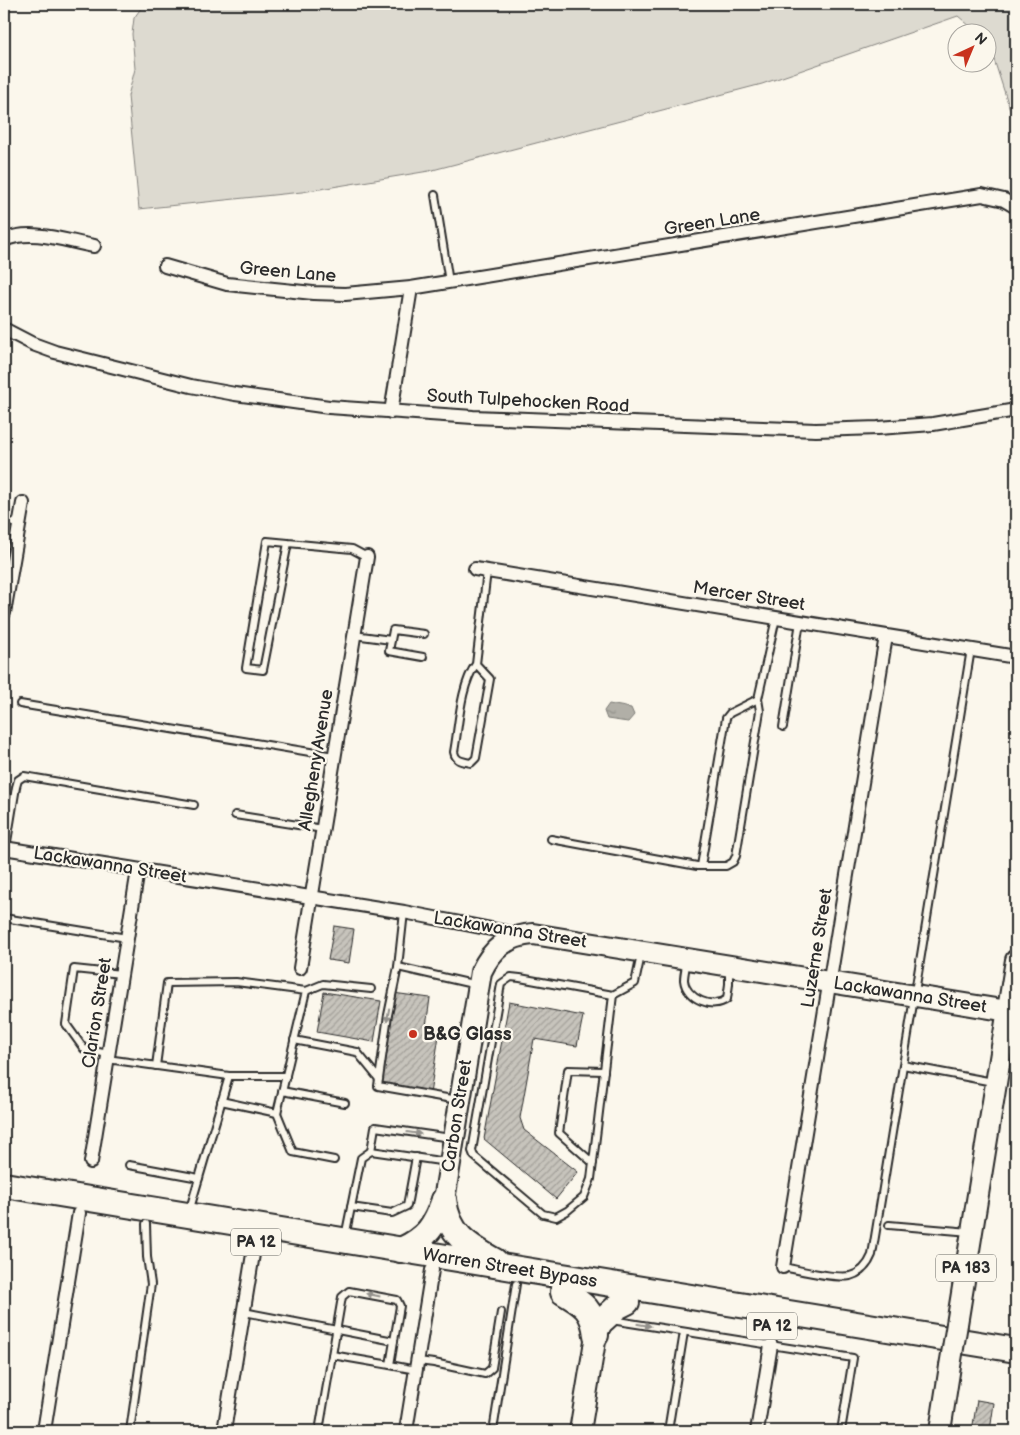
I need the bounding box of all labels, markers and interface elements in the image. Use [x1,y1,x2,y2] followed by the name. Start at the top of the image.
[948,22,998,72] north arrow
[971,29,990,49] text: N
[663,204,762,240] street label: Green Lane
[239,257,337,287] street label: Green Lane
[426,385,630,417] street label: South Tulpehocken Road
[692,577,807,615] street label: Mercer Street
[294,687,338,832] street label: Allegheny Avenue
[32,843,189,888] street label: Lackawanna Street
[797,886,837,1009] street label: Luzerne Street
[432,908,589,953] street label: Lackawanna Street
[78,956,116,1070] street label: Clarion Street
[832,973,989,1018] street label: Lackawanna Street
[384,1007,392,1023] one-way arrow
[423,1024,512,1045] place label: B&G Glass
[407,1028,419,1040] marker: B&G Glass
[438,1058,476,1174] street label: Carbon Street
[407,1129,423,1137] one-way arrow
[231,1228,281,1256] road number: PA 12
[421,1244,599,1292] street label: Warren Street Bypass
[936,1254,996,1282] road number: PA 183
[365,1291,381,1299] one-way arrow
[747,1312,797,1340] road number: PA 12
[637,1322,653,1330] one-way arrow

